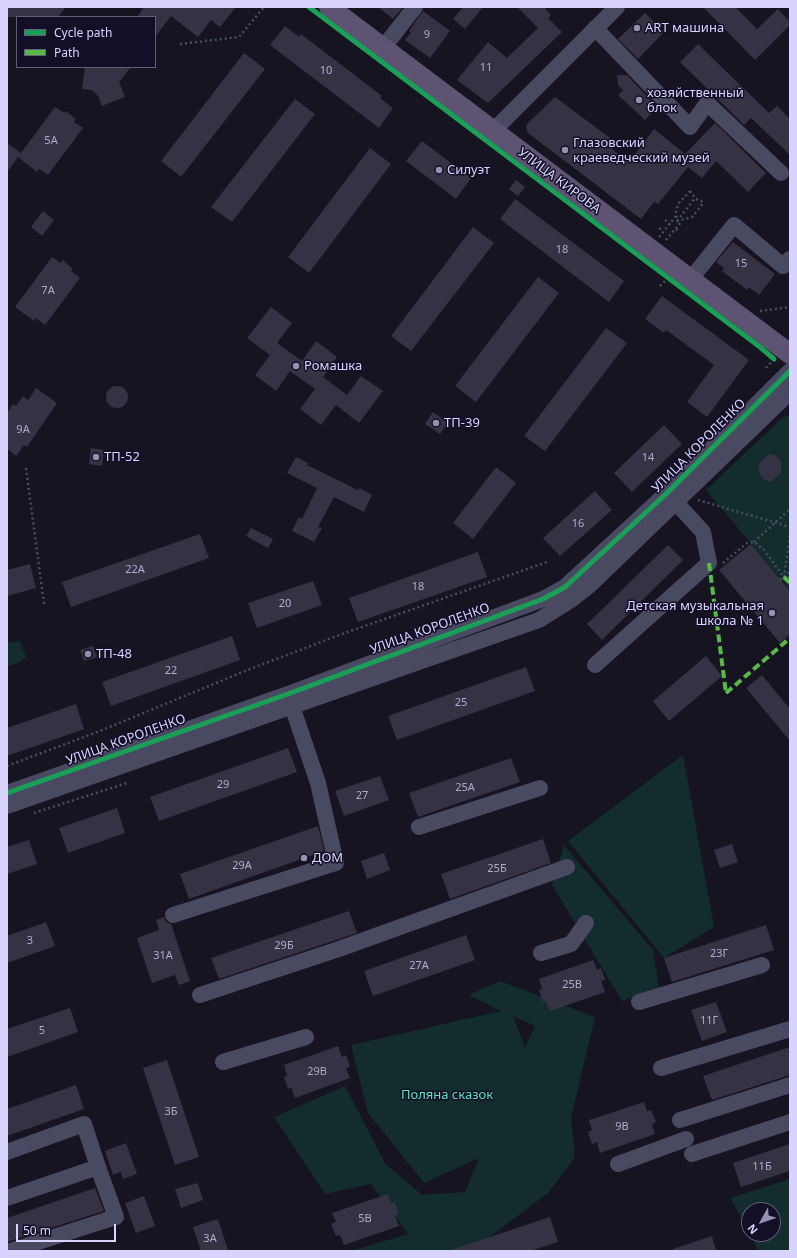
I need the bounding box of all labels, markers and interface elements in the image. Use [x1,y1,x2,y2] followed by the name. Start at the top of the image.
[16,16,156,68] legend
[645,20,724,36] place label: ART машина
[632,23,642,33] marker: ART машина
[54,24,112,41] text: Cycle path
[424,28,430,42] house number: 9
[54,44,80,61] text: Path
[480,61,492,75] house number: 11
[320,64,332,78] house number: 10
[647,85,744,116] place label: хозяйственный блок
[634,95,644,105] marker: хозяйственный блок
[44,134,58,148] house number: 5А
[573,135,710,166] place label: Глазовский краеведческий музей
[515,145,603,217] street label: УЛИЦА КИРОВА
[560,145,570,155] marker: Глазовский краеведческий музей
[447,162,490,178] place label: Силуэт
[434,165,444,175] marker: Силуэт
[556,243,568,257] house number: 18
[735,257,747,271] house number: 15
[41,284,55,298] house number: 7А
[304,358,362,374] place label: Ромашка
[291,361,301,371] marker: Ромашка
[649,396,749,496] street label: УЛИЦА КОРОЛЕНКО
[444,415,480,431] place label: ТП-39
[431,418,441,428] marker: ТП-39
[16,423,30,437] house number: 9А
[104,449,140,465] place label: ТП-52
[642,451,654,465] house number: 14
[91,452,101,462] marker: ТП-52
[572,517,584,531] house number: 16
[125,563,145,577] house number: 22А
[412,580,424,594] house number: 18
[279,597,291,611] house number: 20
[626,598,764,629] place label: Детская музыкальная школа № 1
[368,600,492,658] street label: УЛИЦА КОРОЛЕНКО
[767,608,777,618] marker: Детская музыкальная школа № 1
[96,646,132,662] place label: ТП-48
[83,649,93,659] marker: ТП-48
[165,664,177,678] house number: 22
[455,696,467,710] house number: 25
[64,711,188,769] street label: УЛИЦА КОРОЛЕНКО
[217,778,229,792] house number: 29
[455,781,475,795] house number: 25А
[356,789,368,803] house number: 27
[312,850,343,866] place label: ДОМ
[299,853,309,863] marker: ДОМ
[232,859,252,873] house number: 29А
[487,862,507,876] house number: 25Б
[27,934,33,948] house number: 3
[274,939,294,953] house number: 29Б
[710,947,728,961] house number: 23Г
[153,949,173,963] house number: 31А
[409,959,429,973] house number: 27А
[562,978,582,992] house number: 25В
[700,1014,718,1028] house number: 11Г
[39,1024,45,1038] house number: 5
[307,1065,327,1079] house number: 29В
[401,1087,493,1103] park label: Поляна сказок
[164,1105,178,1119] house number: 3Б
[615,1120,629,1134] house number: 9В
[752,1160,772,1174] house number: 11Б
[741,1202,781,1242] north arrow
[358,1212,372,1226] house number: 5В
[18,1216,118,1242] scale bar
[744,1221,761,1238] text: N
[23,1222,51,1239] text: 50 m
[203,1232,217,1246] house number: 3А

